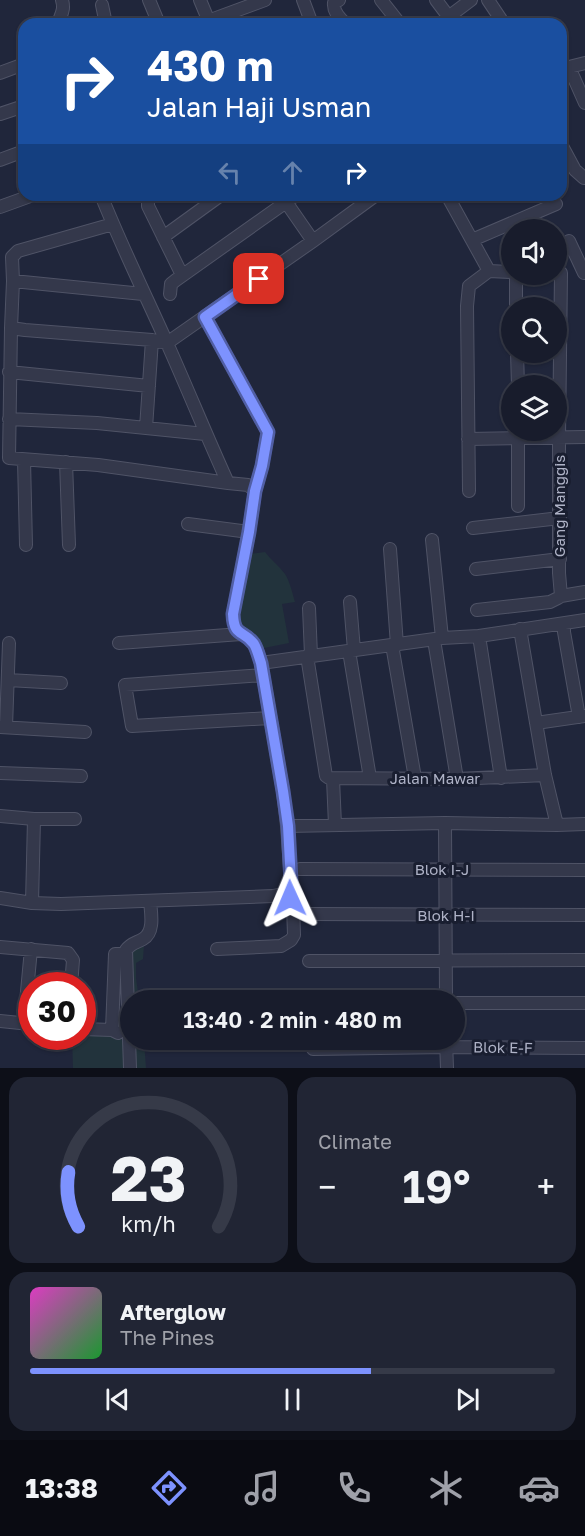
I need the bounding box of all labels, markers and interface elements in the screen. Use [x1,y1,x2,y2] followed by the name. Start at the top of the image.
[147,40,273,90] text: 430 m
[48,42,126,120] icon: right
[147,91,371,123] text: Jalan Haji Usman
[213,156,246,189] icon: left
[276,156,309,189] icon: ahead
[339,156,372,189] icon: right
[501,219,567,441] map controls
[501,219,567,285] button: sound
[233,253,284,304] pin
[242,262,275,295] icon: arrive
[501,297,567,363] button: search
[501,375,567,441] button: layers
[550,455,568,557] street label: Gang Manggis
[390,769,480,787] street label: Jalan Mawar
[415,860,469,878] street label: Blok I-J
[258,866,322,930] position arrow
[417,906,475,924] street label: Blok H-I
[18,972,96,1050] speed limit sign: 30
[183,1006,402,1033] text: 13:40 · 2 min · 480 m
[473,1037,533,1057] street label: Blok E-F
[318,1129,392,1153] text: Climate
[110,1140,187,1215] text: 23
[402,1159,471,1213] text: 19°
[318,1167,336,1206] text: −
[537,1167,555,1206] text: +
[121,1211,176,1237] text: km/h
[120,1298,226,1325] text: Afterglow
[120,1325,214,1349] text: The Pines
[101,1383,134,1416] icon: previous
[276,1383,309,1416] icon: pause
[451,1383,484,1416] icon: next
[148,1467,190,1509] icon: directions
[241,1467,283,1509] icon: music
[333,1467,375,1509] icon: phone
[425,1467,467,1509] icon: climate
[518,1467,560,1509] icon: car
[25,1472,98,1504] text: 13:38

